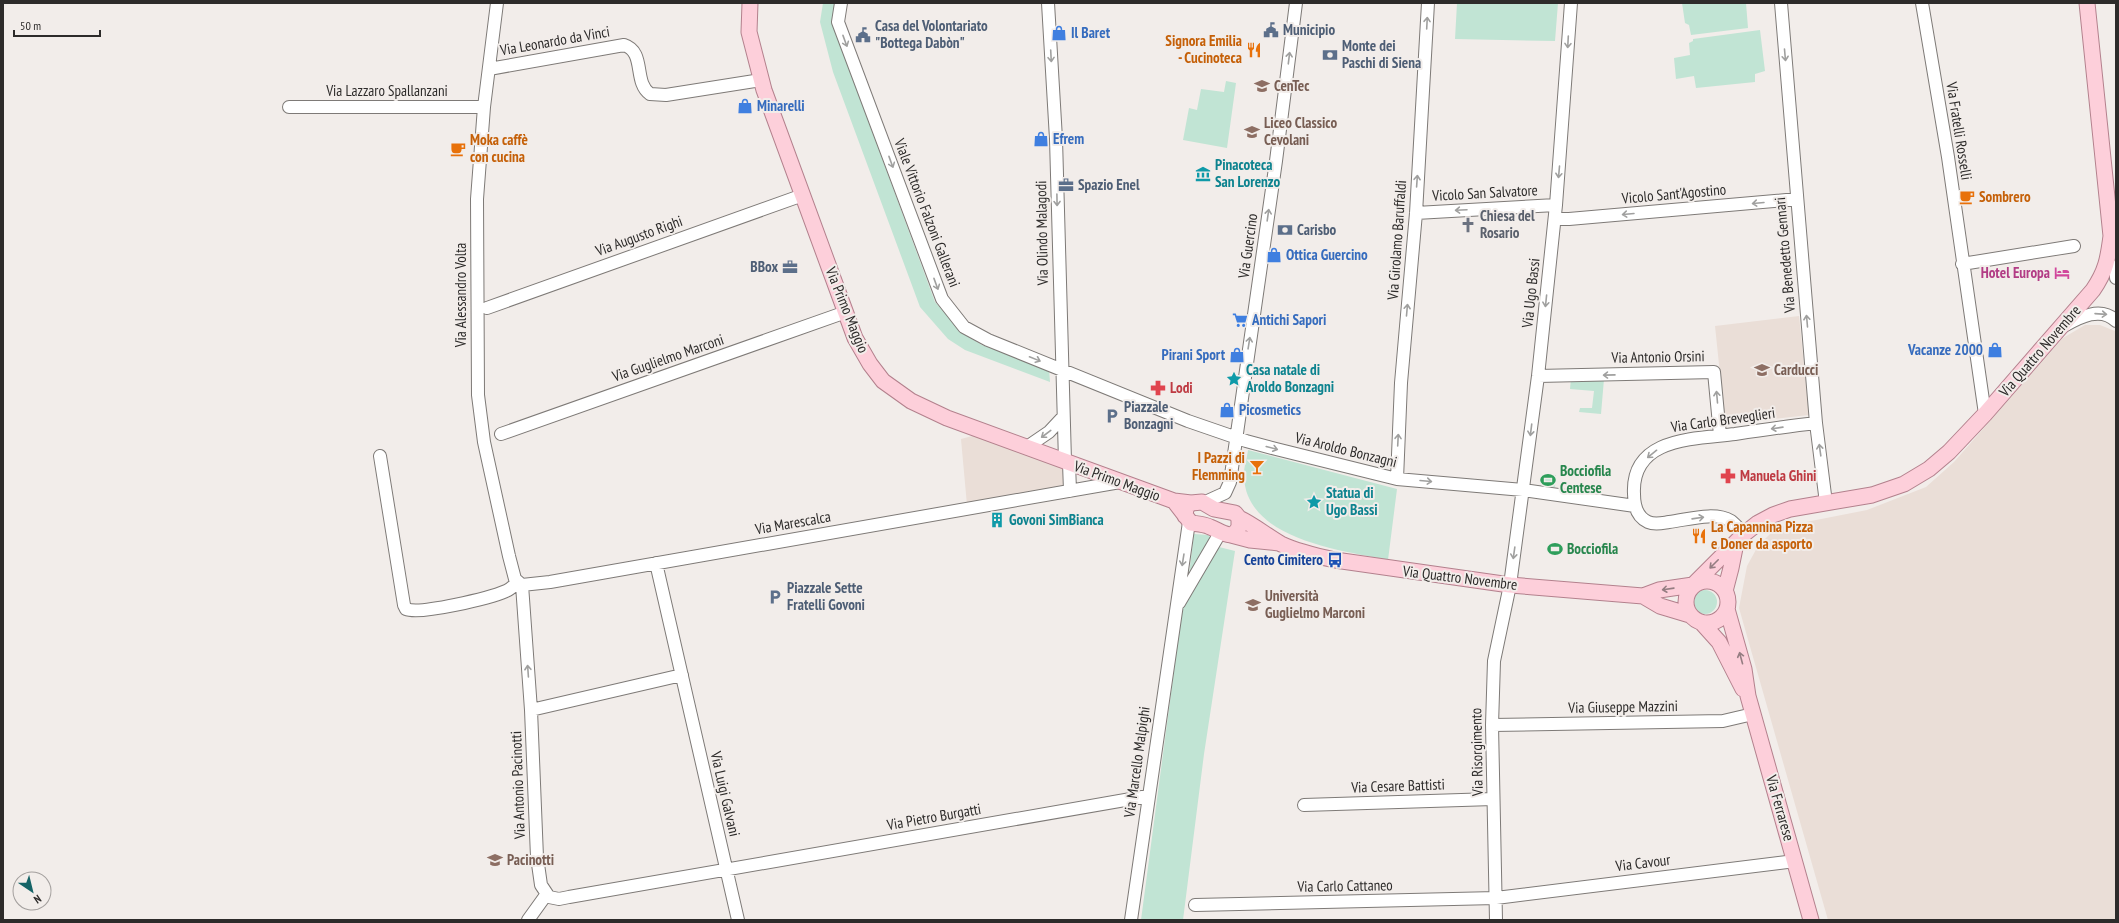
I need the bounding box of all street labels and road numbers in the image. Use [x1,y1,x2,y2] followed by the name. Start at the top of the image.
[498,22,611,60] street label: Via Leonardo da Vinci
[1942,80,1977,181] street label: Via Fratelli Rosselli
[325,81,448,100] street label: Via Lazzaro Spallanzani
[890,135,965,290] street label: Viale Vittorio Falzoni Gallerani
[1383,179,1410,302] street label: Via Girolamo Baruffaldi
[1620,179,1727,208] street label: Vicolo Sant'Agostino
[1031,180,1052,287] street label: Via Olindo Malagodi
[1431,180,1538,205] street label: Vicolo San Salvatore
[1770,196,1799,315] street label: Via Benedetto Gennari
[592,211,685,260] street label: Via Augusto Righi
[1233,212,1261,281] street label: Via Guercino
[451,243,470,348] street label: Via Alessandro Volta
[1517,257,1544,330] street label: Via Ugo Bassi
[821,263,873,355] street label: Via Primo Maggio
[1994,301,2085,401] street label: Via Quattro Novembre
[609,330,726,386] street label: Via Guglielmo Marconi
[1610,346,1705,367] street label: Via Antonio Orsini
[1669,403,1776,436] street label: Via Carlo Breveglieri
[1292,427,1399,471] street label: Via Aroldo Bonzagni
[1070,456,1163,505] street label: Via Primo Maggio
[753,507,832,539] street label: Via Marescalca
[1401,561,1518,594] street label: Via Quattro Novembre
[1567,696,1678,717] street label: Via Giuseppe Mazzini
[1119,705,1154,820] street label: Via Marcello Malpighi
[1466,708,1487,797] street label: Via Risorgimento
[506,731,529,840] street label: Via Antonio Pacinotti
[706,749,744,838] street label: Via Luigi Galvani
[1762,772,1799,843] street label: Via Ferrarese
[1350,774,1445,797] street label: Via Cesare Battisti
[884,799,982,834] street label: Via Pietro Burgatti
[1614,850,1672,875] street label: Via Cavour
[1296,875,1393,896] street label: Via Carlo Cattaneo

